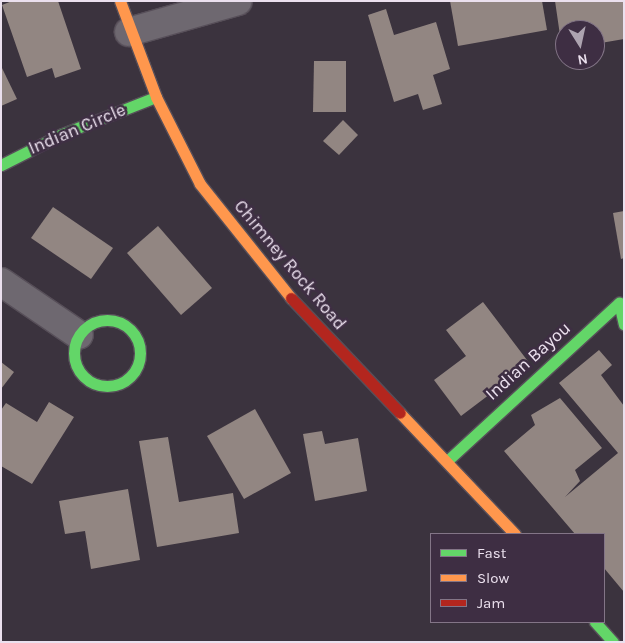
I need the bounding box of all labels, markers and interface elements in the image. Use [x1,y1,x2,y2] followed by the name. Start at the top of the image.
[555,20,605,70] north arrow
[576,50,589,69] text: N
[25,99,129,159] street label: Indian Circle
[229,196,351,334] street label: Chimney Rock Road
[481,317,575,405] street label: Indian Bayou
[430,533,605,623] legend
[477,544,506,562] text: Fast
[477,569,509,587] text: Slow
[477,594,505,612] text: Jam

